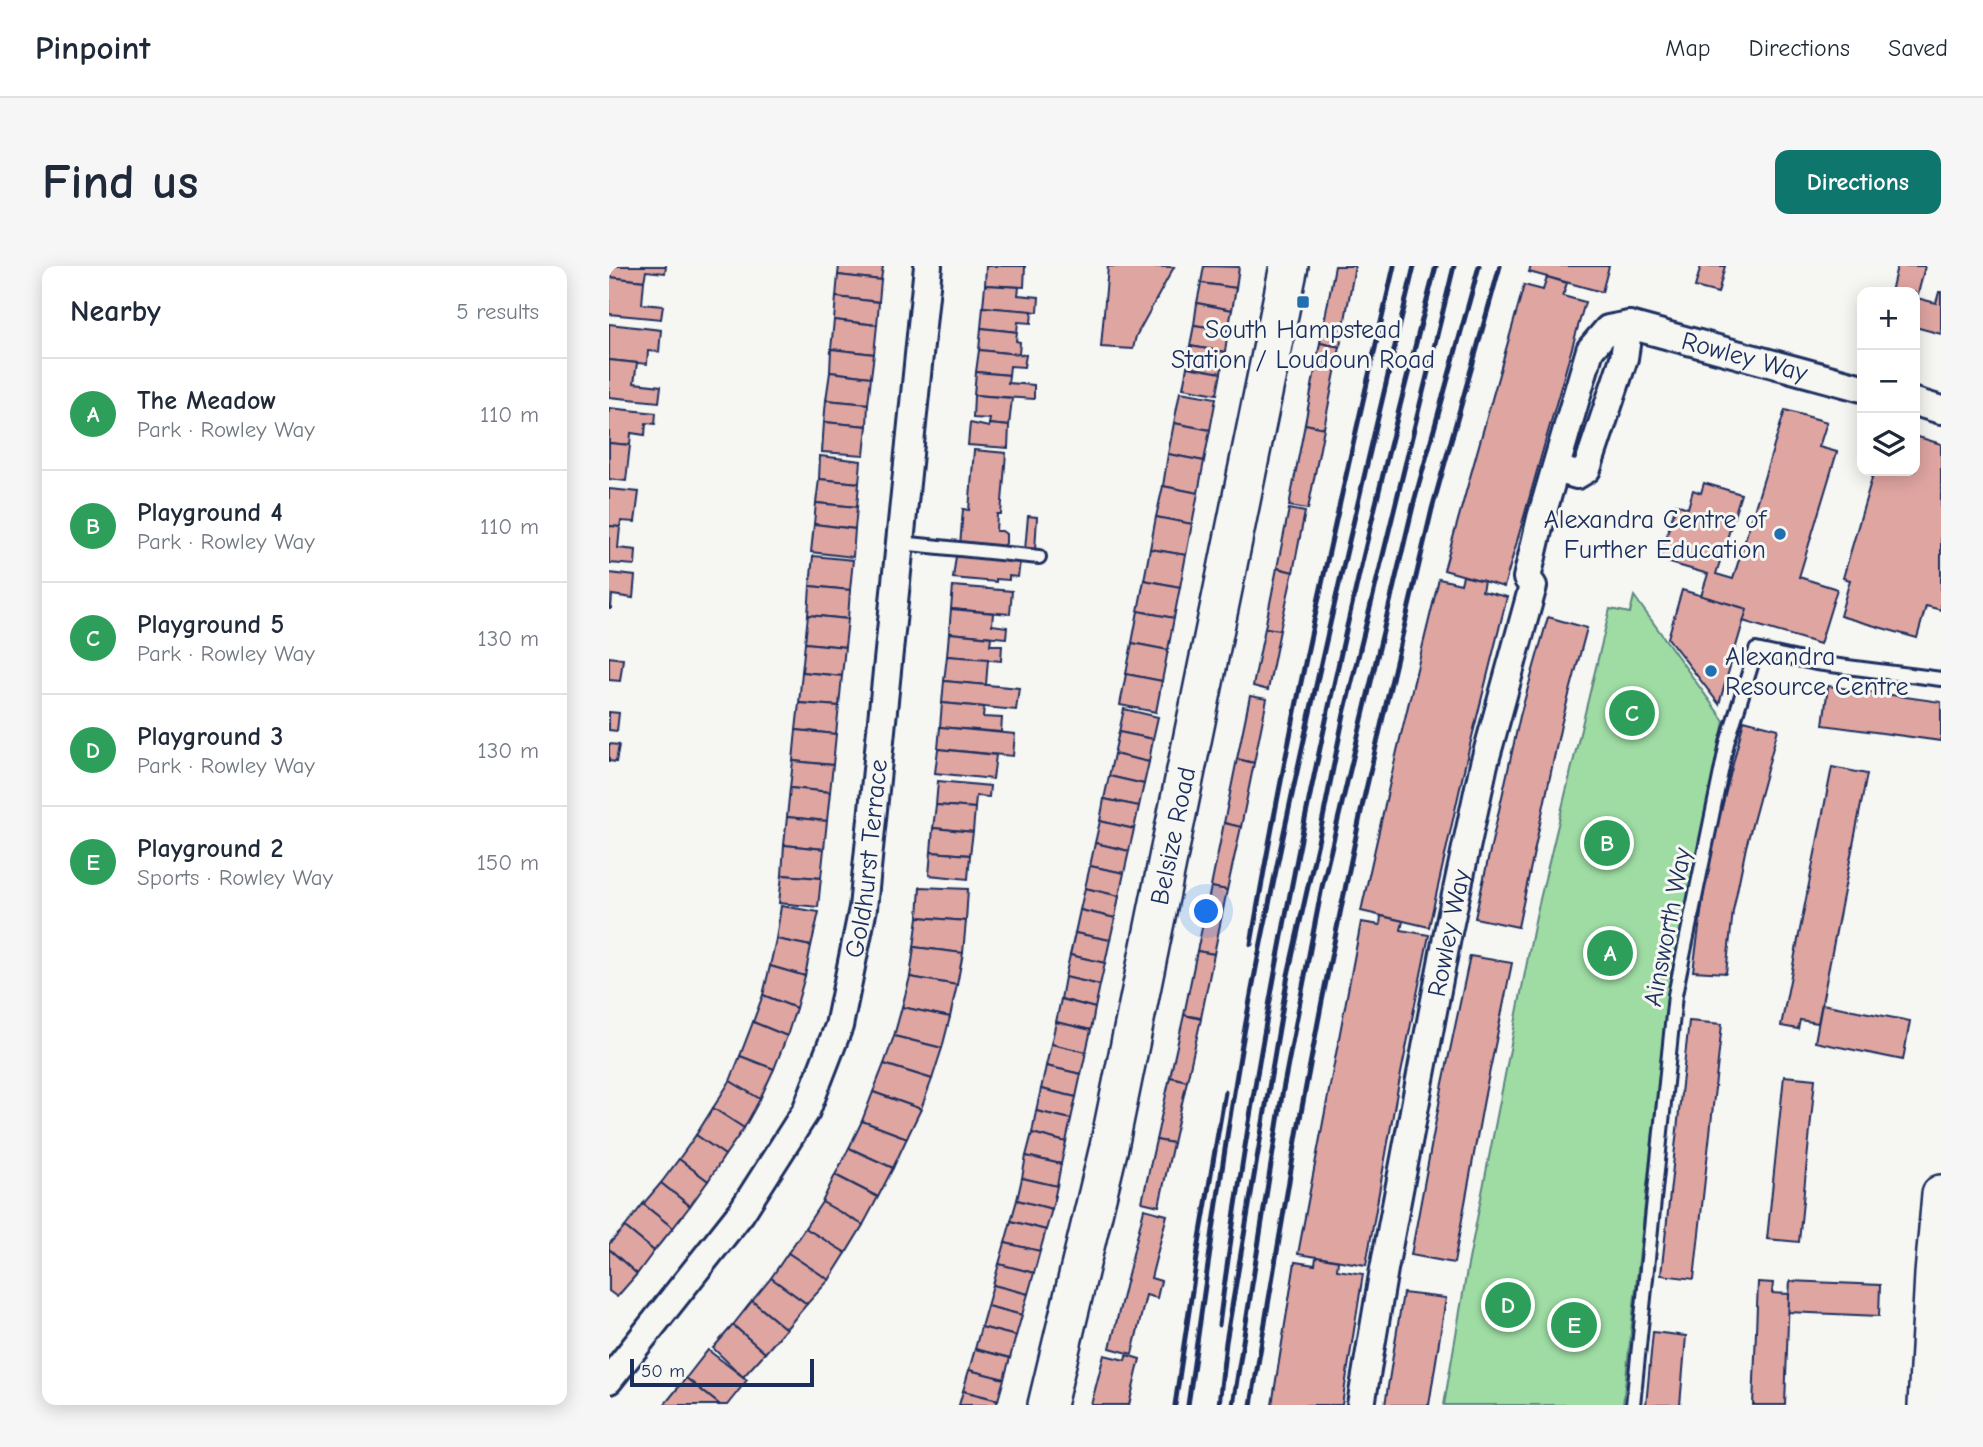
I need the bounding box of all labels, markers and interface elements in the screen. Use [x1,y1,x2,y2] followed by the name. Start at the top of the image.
[35,29,150,67] text: Pinpoint
[1665,34,1711,62] text: Map
[1749,34,1850,62] text: Directions
[1888,34,1948,62] text: Saved
[1775,150,1941,214] button: Directions
[42,154,198,210] text: Find us
[1857,287,1920,476] map controls
[1857,287,1920,350] button: +
[70,294,161,329] text: Nearby
[1295,294,1311,310] marker: South Hampstead Station / Loudoun Road
[456,298,539,325] text: 5 results
[1171,315,1435,375] place label: South Hampstead Station / Loudoun Road
[1678,326,1811,389] street label: Rowley Way
[1857,350,1920,413] button: −
[137,386,276,416] text: The Meadow
[87,401,99,428] text: A
[480,401,539,428] text: 110 m
[1857,413,1920,476] button: layers
[137,416,315,443] text: Park · Rowley Way
[137,498,283,528] text: Playground 4
[1544,505,1768,565] place label: Alexandra Centre of Further Education
[86,513,100,540] text: B
[480,513,539,540] text: 110 m
[1772,526,1788,542] marker: Alexandra Centre of Further Education
[137,528,315,555] text: Park · Rowley Way
[137,610,284,640] text: Playground 5
[86,625,100,652] text: C
[478,625,539,652] text: 130 m
[137,640,315,667] text: Park · Rowley Way
[1725,642,1908,702] place label: Alexandra Resource Centre
[1703,663,1719,679] marker: Alexandra Resource Centre
[1609,687,1655,739] pin: C
[137,722,283,752] text: Playground 3
[86,737,100,764] text: D
[478,737,539,764] text: 130 m
[137,752,315,779] text: Park · Rowley Way
[839,758,894,961] street label: Goldhurst Terrace
[1145,764,1202,908] street label: Belsize Road
[1584,817,1630,869] pin: B
[137,834,283,864] text: Playground 2
[1638,845,1698,1009] street label: Ainsworth Way
[86,849,100,876] text: E
[477,849,539,876] text: 150 m
[137,864,333,891] text: Sports · Rowley Way
[1422,866,1477,999] street label: Rowley Way
[1189,894,1223,928] your location
[1587,927,1633,979] pin: A
[1485,1279,1531,1331] pin: D
[1551,1299,1597,1351] pin: E
[630,1356,814,1388] scale bar
[641,1360,685,1382] text: 50 m

